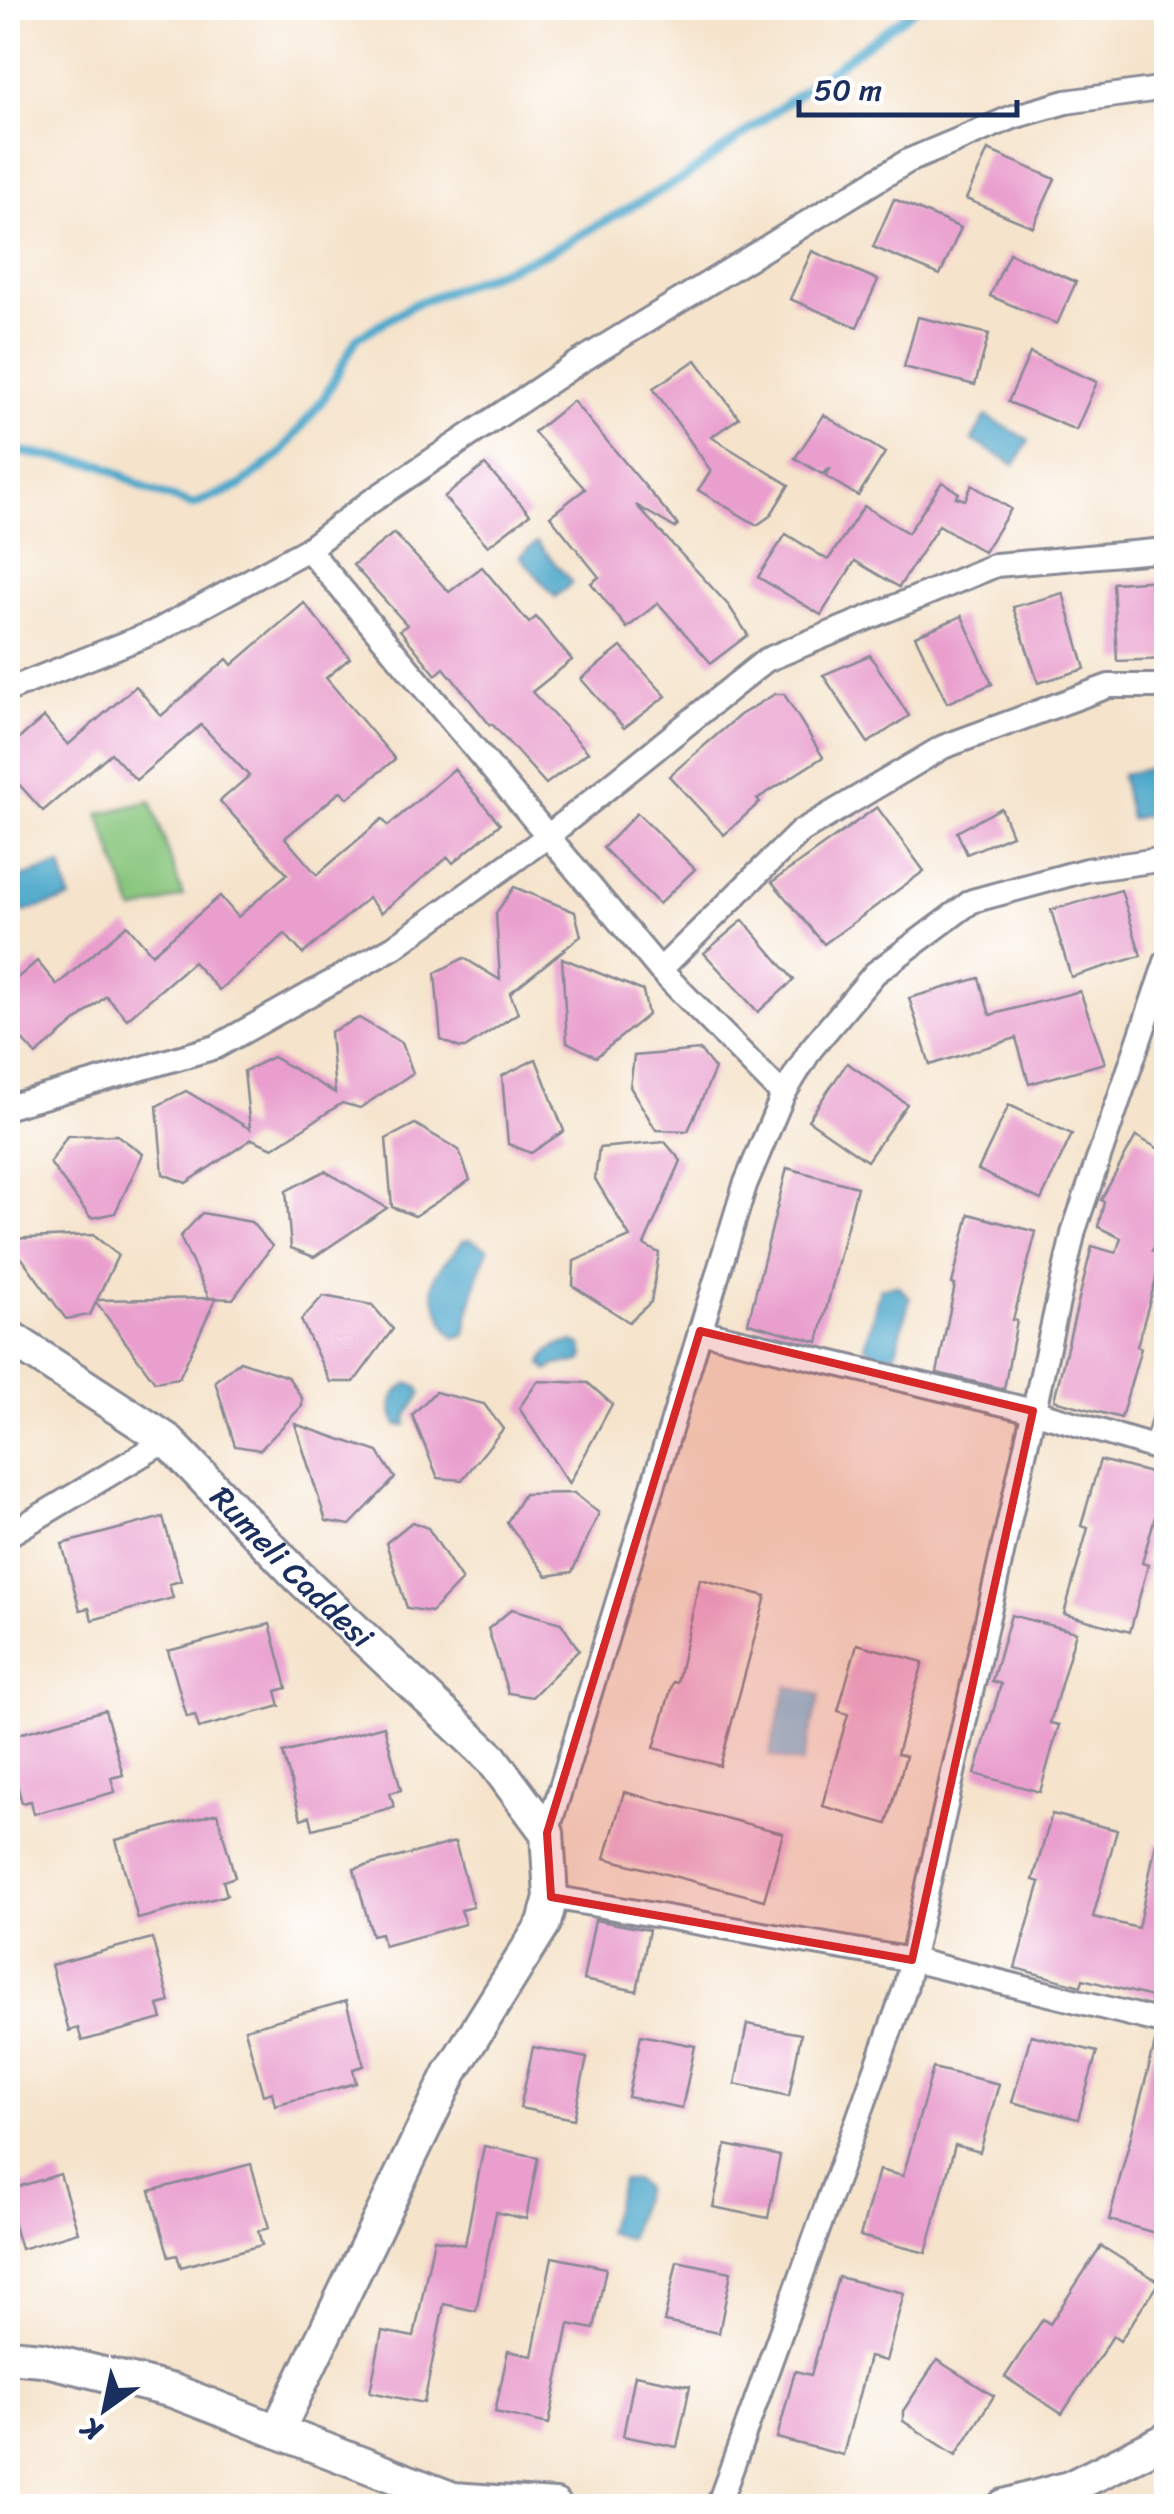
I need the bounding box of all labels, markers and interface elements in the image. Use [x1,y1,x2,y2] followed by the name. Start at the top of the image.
[799,55,1016,117] scale bar
[814,63,882,117] text: 50 m
[195,1472,388,1664] street label: Rumeli Caddesi
[55,2359,155,2459] north arrow
[70,2403,113,2455] text: K

